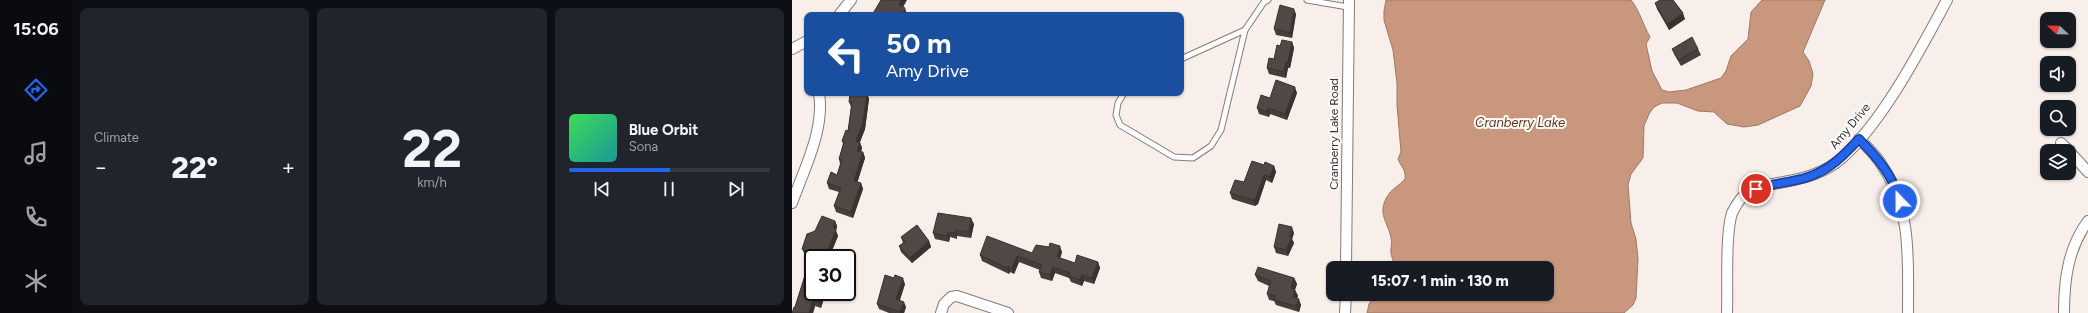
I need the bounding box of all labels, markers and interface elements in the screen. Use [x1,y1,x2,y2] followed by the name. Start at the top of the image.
[2040,12,2076,48] north arrow
[2040,12,2076,180] map controls
[13,18,59,40] text: 15:06
[886,26,952,60] text: 50 m
[820,28,872,80] icon: left
[2040,56,2076,92] button: sound
[886,60,969,82] text: Amy Drive
[22,76,50,104] icon: directions
[1327,78,1341,190] street label: Cranberry Lake Road
[1827,100,1873,152] street label: Amy Drive
[2040,100,2076,136] button: search
[1475,115,1565,130] water label: Cranberry Lake
[402,118,462,180] text: 22
[629,121,698,139] text: Blue Orbit
[94,130,139,145] text: Climate
[22,139,50,167] icon: music
[629,139,658,154] text: Sona
[2040,144,2076,180] button: layers
[171,149,218,186] text: 22°
[94,154,108,181] text: −
[282,154,295,181] text: +
[1739,172,1773,206] pin
[417,175,447,190] text: km/h
[591,178,613,200] icon: previous
[658,178,680,200] icon: pause
[725,178,747,200] icon: next
[1745,178,1767,200] icon: arrive
[1879,180,1921,222] position arrow
[22,203,50,231] icon: phone
[804,249,856,301] speed limit sign: 30
[22,267,50,295] icon: climate
[1371,272,1509,290] text: 15:07 · 1 min · 130 m

